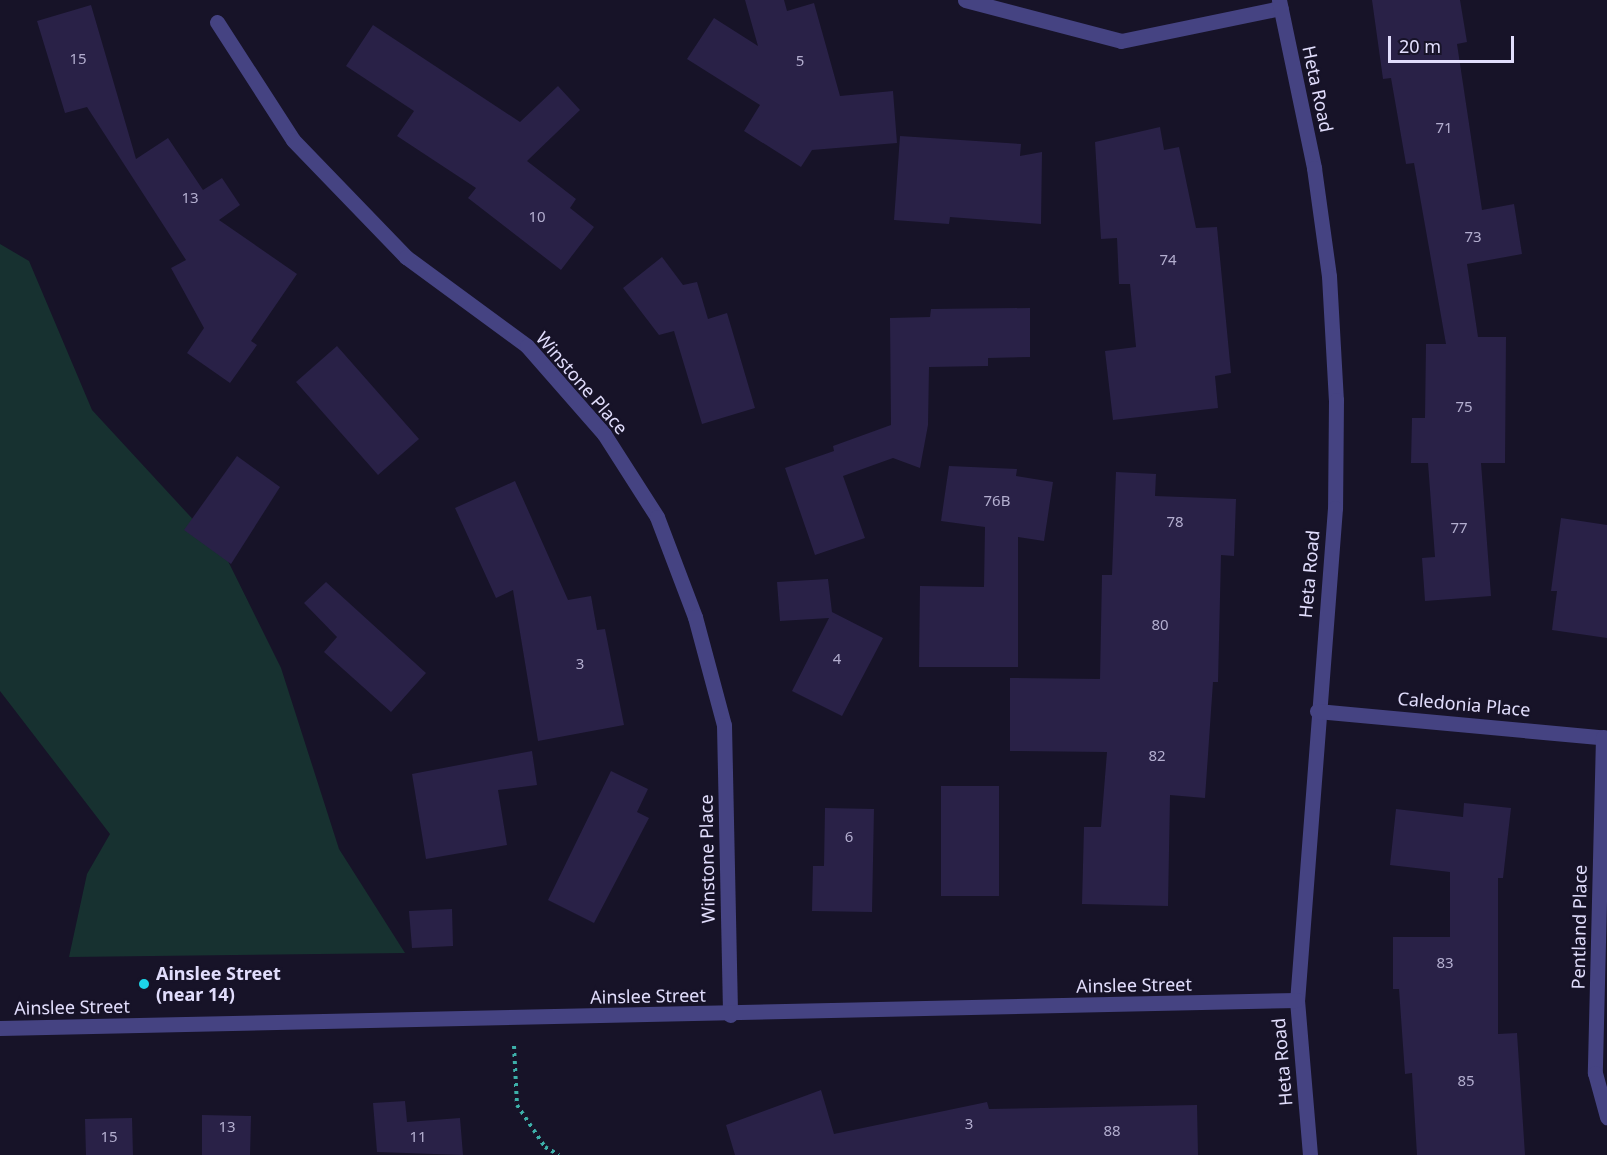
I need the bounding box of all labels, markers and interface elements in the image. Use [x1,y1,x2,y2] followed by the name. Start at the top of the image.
[1391,24,1517,62] scale bar
[1399,34,1441,58] text: 20 m
[1298,44,1338,134] street label: Heta Road
[69,50,87,68] house number: 15
[796,52,804,70] house number: 5
[1435,119,1453,137] house number: 71
[181,189,199,207] house number: 13
[528,208,546,226] house number: 10
[1464,228,1482,246] house number: 73
[1159,251,1177,269] house number: 74
[532,327,632,439] street label: Winstone Place
[1455,398,1473,416] house number: 75
[984,492,1010,510] house number: 76B
[1166,513,1184,531] house number: 78
[1450,519,1468,537] house number: 77
[1294,529,1324,619] street label: Heta Road
[1151,616,1169,634] house number: 80
[833,650,841,668] house number: 4
[576,655,584,673] house number: 3
[1397,687,1531,721] street label: Caledonia Place
[1148,747,1166,765] house number: 82
[695,794,719,924] street label: Winstone Place
[845,828,853,846] house number: 6
[1567,864,1591,990] street label: Pentland Place
[1436,954,1454,972] house number: 83
[156,963,281,1006] place label: Ainslee Street (near 14)
[1076,973,1192,997] street label: Ainslee Street
[137,977,151,991] marker: Ainslee Street (near 14)
[590,984,706,1008] street label: Ainslee Street
[14,995,130,1019] street label: Ainslee Street
[1267,1017,1297,1107] street label: Heta Road
[1457,1072,1475,1090] house number: 85
[965,1115,973,1133] house number: 3
[218,1118,236,1136] house number: 13
[1103,1122,1121,1140] house number: 88
[100,1128,118,1146] house number: 15
[409,1128,427,1146] house number: 11

